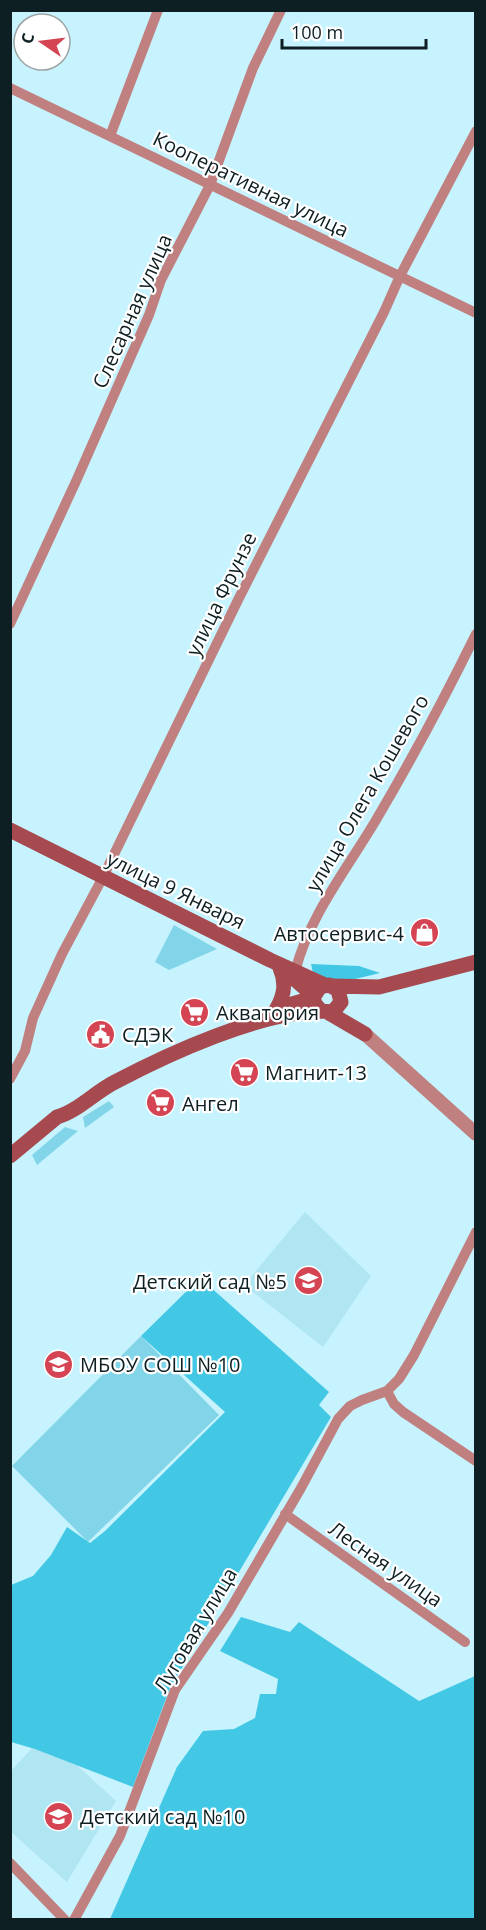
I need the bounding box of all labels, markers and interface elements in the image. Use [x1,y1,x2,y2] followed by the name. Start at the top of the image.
[12,12,72,72] north arrow
[282,12,426,50] scale bar
[291,20,343,44] text: 100 m
[16,31,39,46] text: С
[149,125,353,243] street label: Кооперативная улица
[86,230,178,392] street label: Слесарная улица
[179,528,263,660] street label: улица Фрунзе
[299,689,435,897] street label: улица Олега Кошевого
[102,845,250,935] street label: улица 9 Января
[409,917,441,949] shop icon: Автосервис-4
[274,920,405,947] place label: Автосервис-4
[179,996,211,1028] supermarket icon: Акватория
[216,999,319,1026] place label: Акватория
[85,1018,117,1050] public building icon: СДЭК
[122,1021,174,1048] place label: СДЭК
[228,1056,260,1088] supermarket icon: Магнит-13
[265,1059,367,1086] place label: Магнит-13
[145,1087,177,1119] supermarket icon: Ангел
[182,1090,239,1117] place label: Ангел
[292,1265,324,1297] school or university icon: Детский сад №5
[133,1268,287,1295] place label: Детский сад №5
[43,1348,75,1380] school or university icon: МБОУ СОШ №10
[80,1351,241,1378] place label: МБОУ СОШ №10
[324,1515,448,1613] street label: Лесная улица
[147,1562,243,1698] street label: Луговая улица
[43,1800,75,1832] school or university icon: Детский сад №10
[80,1803,246,1830] place label: Детский сад №10

